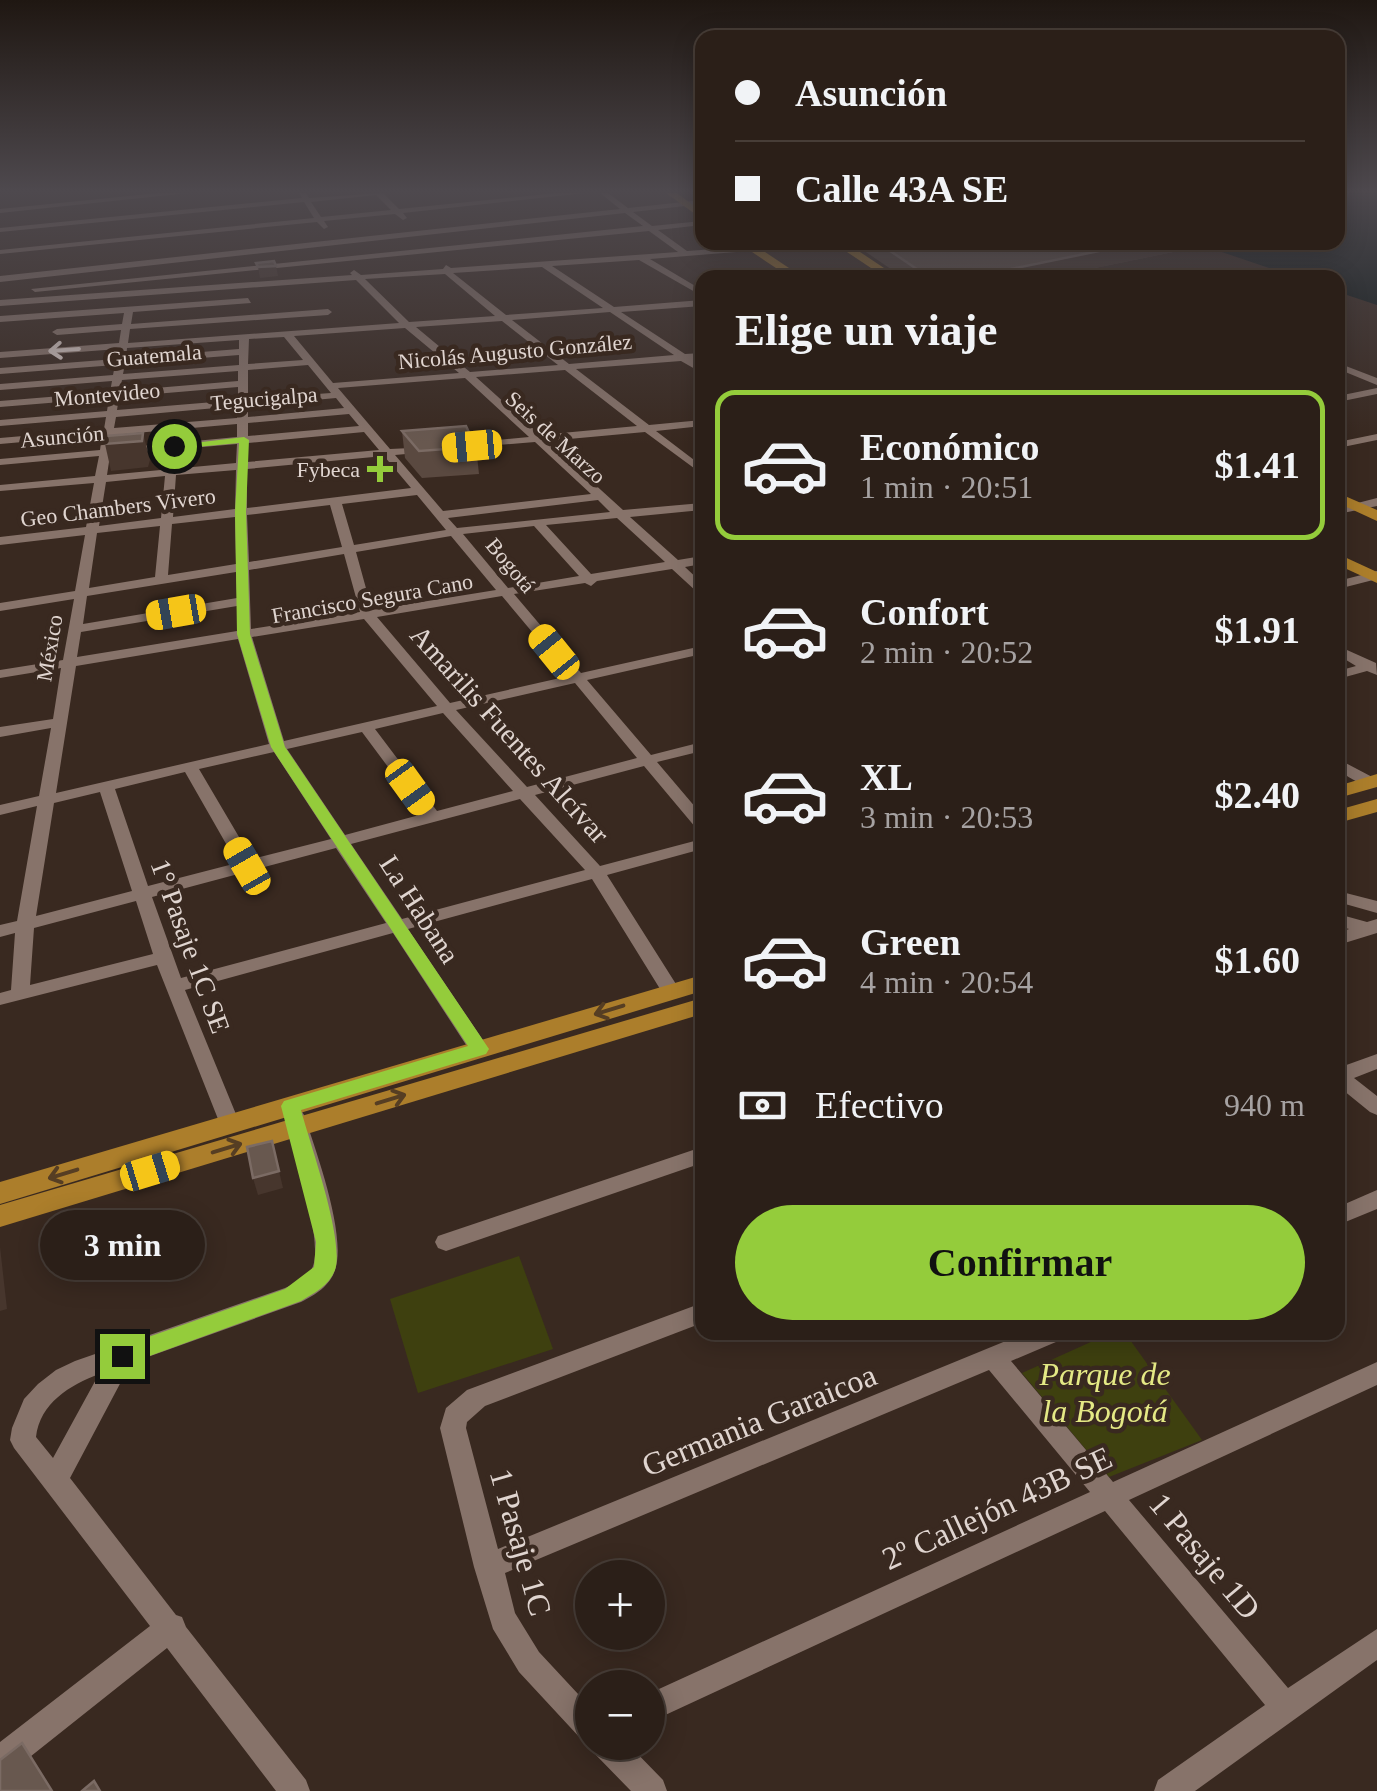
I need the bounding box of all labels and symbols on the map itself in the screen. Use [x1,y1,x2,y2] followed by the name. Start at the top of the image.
[397,329,633,374] street label: Nicolás Augusto González
[105,339,203,372] street label: Guatemala
[49,340,81,359] one-way arrow
[53,377,161,412] street label: Montevideo
[210,381,319,416] street label: Tegucigalpa
[501,386,611,489] street label: Seis de Marzo
[19,420,105,453] street label: Asunción
[152,424,197,469] route start
[441,428,503,464] car
[296,457,360,482] place label: Fybeca
[369,458,391,480] marker: Fybeca
[19,483,217,532] street label: Geo Chambers Vivero
[481,533,541,598] street label: Bogotá
[269,568,475,629] street label: Francisco Segura Cano
[144,592,208,632] car
[31,613,68,683] street label: México
[404,619,616,850] street label: Amarilis Fuentes Alcívar
[523,619,585,685] car
[380,754,440,820] car
[219,833,275,899] car
[373,850,466,969] street label: La Habana
[145,855,236,1037] street label: 1° Pasaje 1C SE
[594,1002,625,1020] one-way arrow
[375,1089,406,1107] one-way arrow
[211,1138,243,1156] one-way arrow
[117,1148,183,1194] car
[48,1166,79,1184] one-way arrow
[39,1211,204,1281] callout: 3 min
[100,1334,145,1379] route end
[1038,1356,1171,1429] park label: Parque de la Bogotá
[637,1357,881,1483] street label: Germania Garaicoa
[877,1439,1117,1577] street label: 2º Callejón 43B SE
[483,1464,559,1620] street label: 1 Pasaje 1C
[1142,1486,1268,1626] street label: 1 Pasaje 1D

